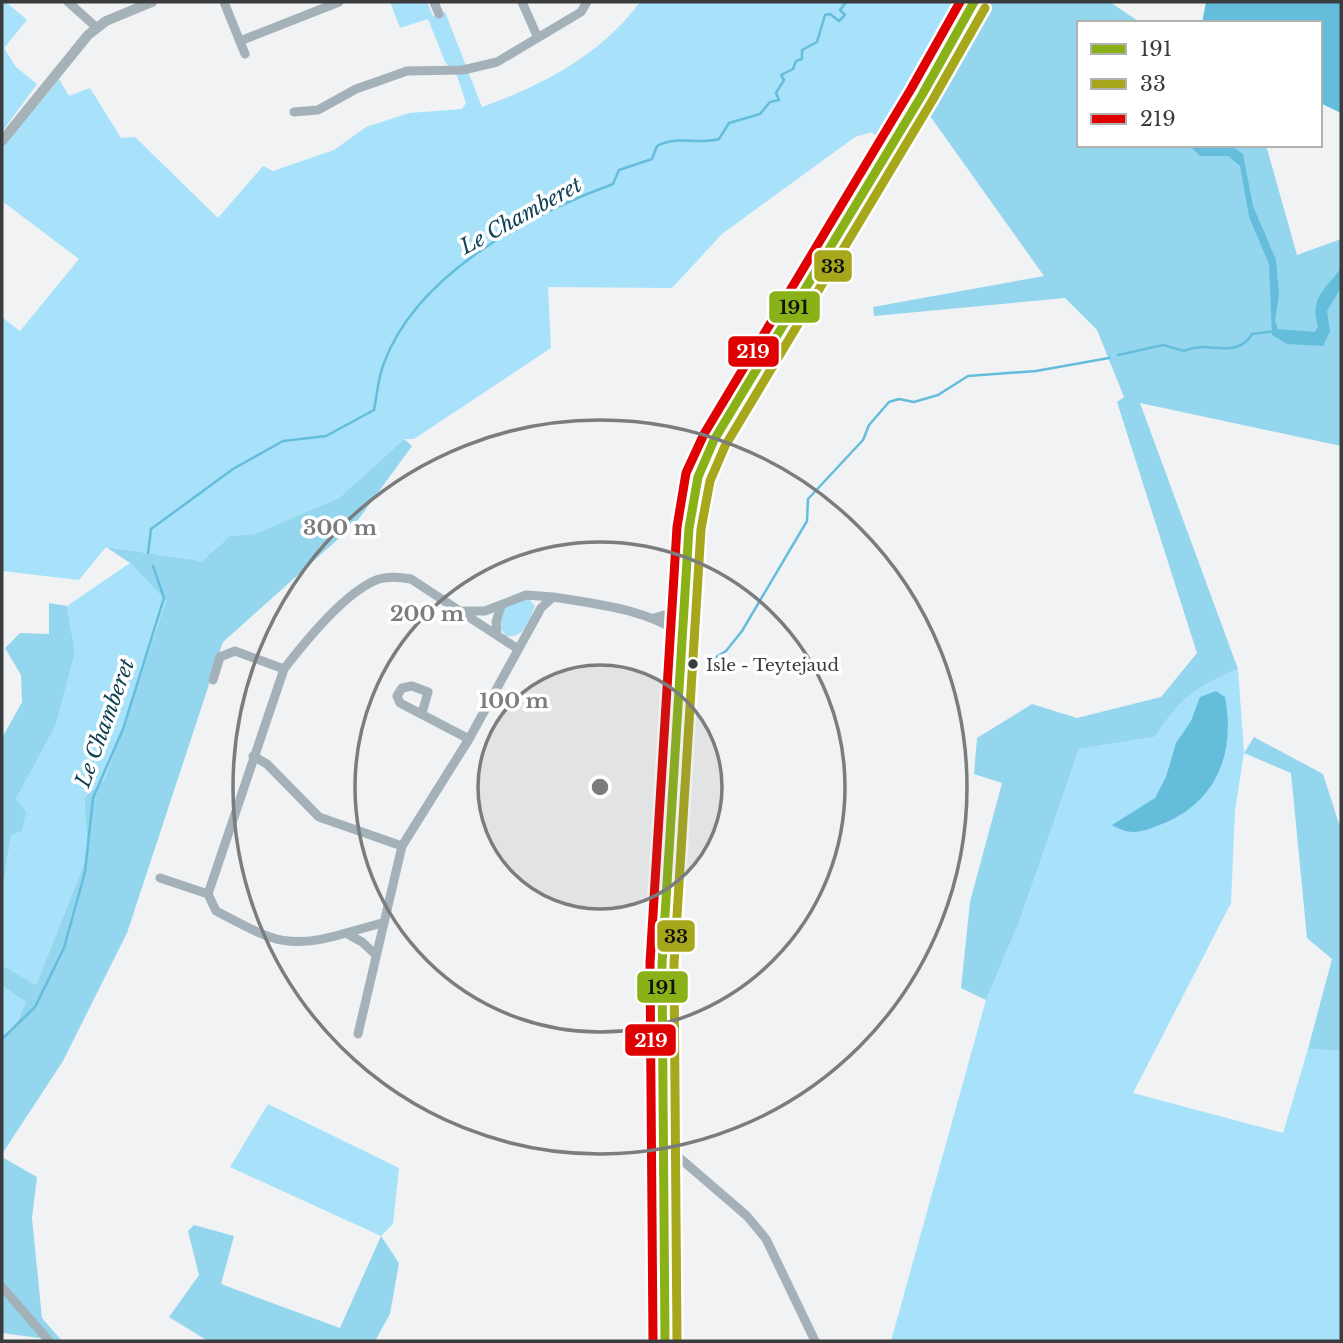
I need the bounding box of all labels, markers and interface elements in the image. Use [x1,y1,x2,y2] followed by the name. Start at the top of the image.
[1077,21,1322,147] legend
[1140,36,1172,62] text: 191
[1140,71,1166,97] text: 33
[1140,106,1176,132] text: 219
[455,172,587,261] water label: Le Chamberet
[813,249,853,283] line badge: 33
[821,255,845,278] text: 33
[768,290,821,324] line badge: 191
[779,296,809,319] text: 191
[727,335,780,368] line badge: 219
[736,340,770,363] text: 219
[303,515,377,541] text: 300 m
[390,601,464,627] text: 200 m
[69,655,140,792] water label: Le Chamberet
[706,655,839,676] place label: Isle - Teytejaud
[686,657,700,671] marker: Isle - Teytejaud
[479,688,549,714] text: 100 m
[588,775,612,799] centre of rings
[656,919,696,953] line badge: 33
[664,925,688,948] text: 33
[636,970,689,1004] line badge: 191
[647,976,677,999] text: 191
[624,1023,677,1057] line badge: 219
[634,1029,668,1052] text: 219

